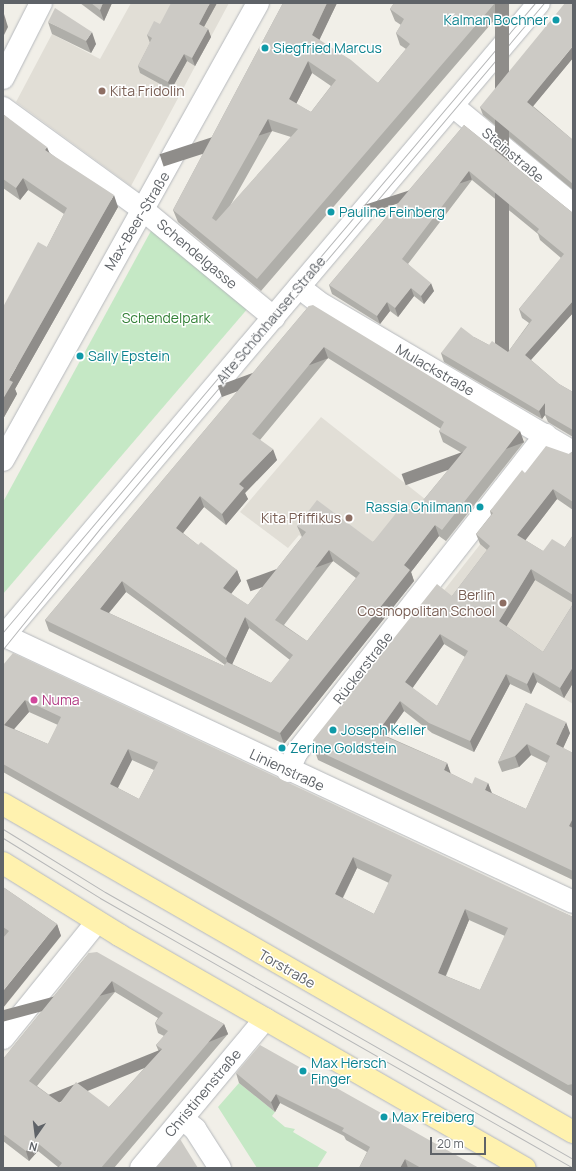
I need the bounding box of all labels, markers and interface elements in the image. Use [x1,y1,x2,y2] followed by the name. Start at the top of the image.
[443,12,548,28] place label: Kalman Bochner
[551,15,561,25] marker: Kalman Bochner
[273,40,382,56] place label: Siegfried Marcus
[260,43,270,53] marker: Siegfried Marcus
[110,83,185,99] place label: Kita Fridolin
[97,86,107,96] marker: Kita Fridolin
[479,124,547,186] street label: Steinstraße
[101,169,173,273] street label: Max-Beer-Straße
[339,204,445,220] place label: Pauline Feinberg
[326,207,336,217] marker: Pauline Feinberg
[153,216,241,292] street label: Schendelgasse
[213,253,329,387] street label: Alte Schönhauser Straße
[122,310,210,326] park label: Schendelpark
[393,341,477,399] street label: Mulackstraße
[88,348,170,364] place label: Sally Epstein
[75,351,85,361] marker: Sally Epstein
[366,499,472,515] place label: Rassia Chilmann
[475,502,485,512] marker: Rassia Chilmann
[261,510,341,526] place label: Kita Pfiffikus
[344,513,354,523] marker: Kita Pfiffikus
[357,587,495,620] place label: Berlin Cosmopolitan School
[498,598,508,608] marker: Berlin Cosmopolitan School
[330,629,396,707] street label: Rückerstraße
[42,692,80,708] place label: Numa
[29,695,39,705] marker: Numa
[341,722,426,738] place label: Joseph Keller
[328,725,338,735] marker: Joseph Keller
[290,740,397,756] place label: Zerine Goldstein
[277,743,287,753] marker: Zerine Goldstein
[247,745,327,795] street label: Linienstraße
[256,946,318,992] street label: Torstraße
[161,1046,245,1140] street label: Christinenstraße
[311,1055,387,1088] place label: Max Hersch Finger
[298,1066,308,1076] marker: Max Hersch Finger
[392,1109,475,1125] place label: Max Freiberg
[379,1112,389,1122] marker: Max Freiberg
[16,1115,56,1155] north arrow
[432,1129,488,1155] scale bar
[437,1135,464,1152] text: 20 m
[27,1139,39,1155] text: N

